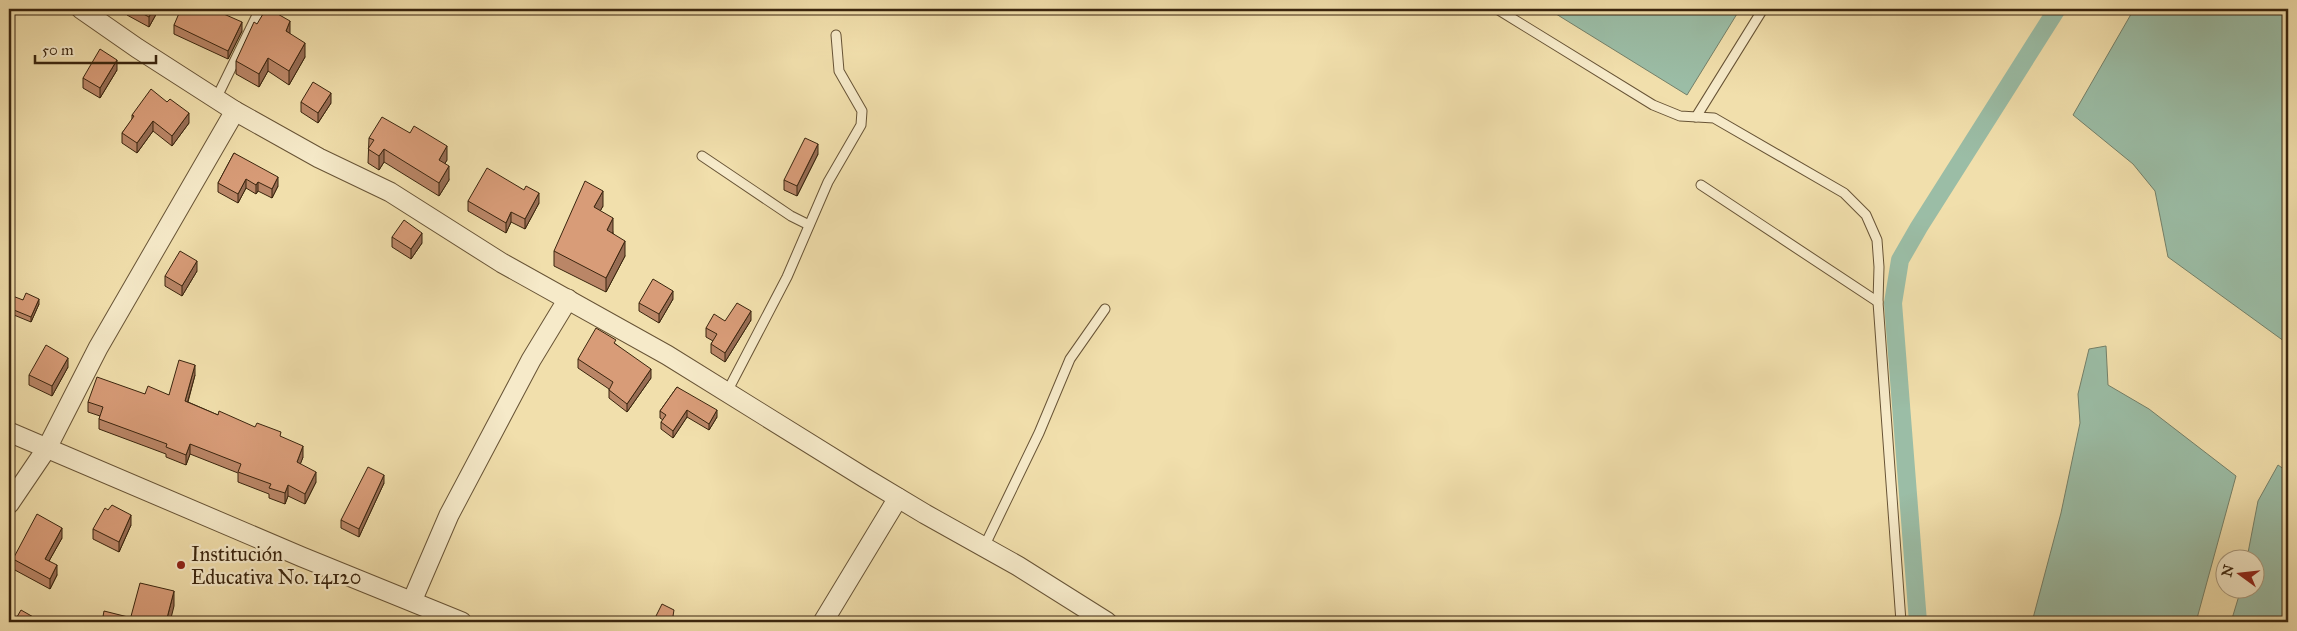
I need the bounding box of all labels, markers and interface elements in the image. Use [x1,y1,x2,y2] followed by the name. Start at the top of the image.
[35,32,156,64] scale bar
[42,41,74,59] text: 50 m
[191,542,361,589] place label: Institución Educativa No. 14120
[2214,548,2264,598] north arrow
[175,559,187,571] marker: Institución Educativa No. 14120
[2218,563,2238,579] text: N

